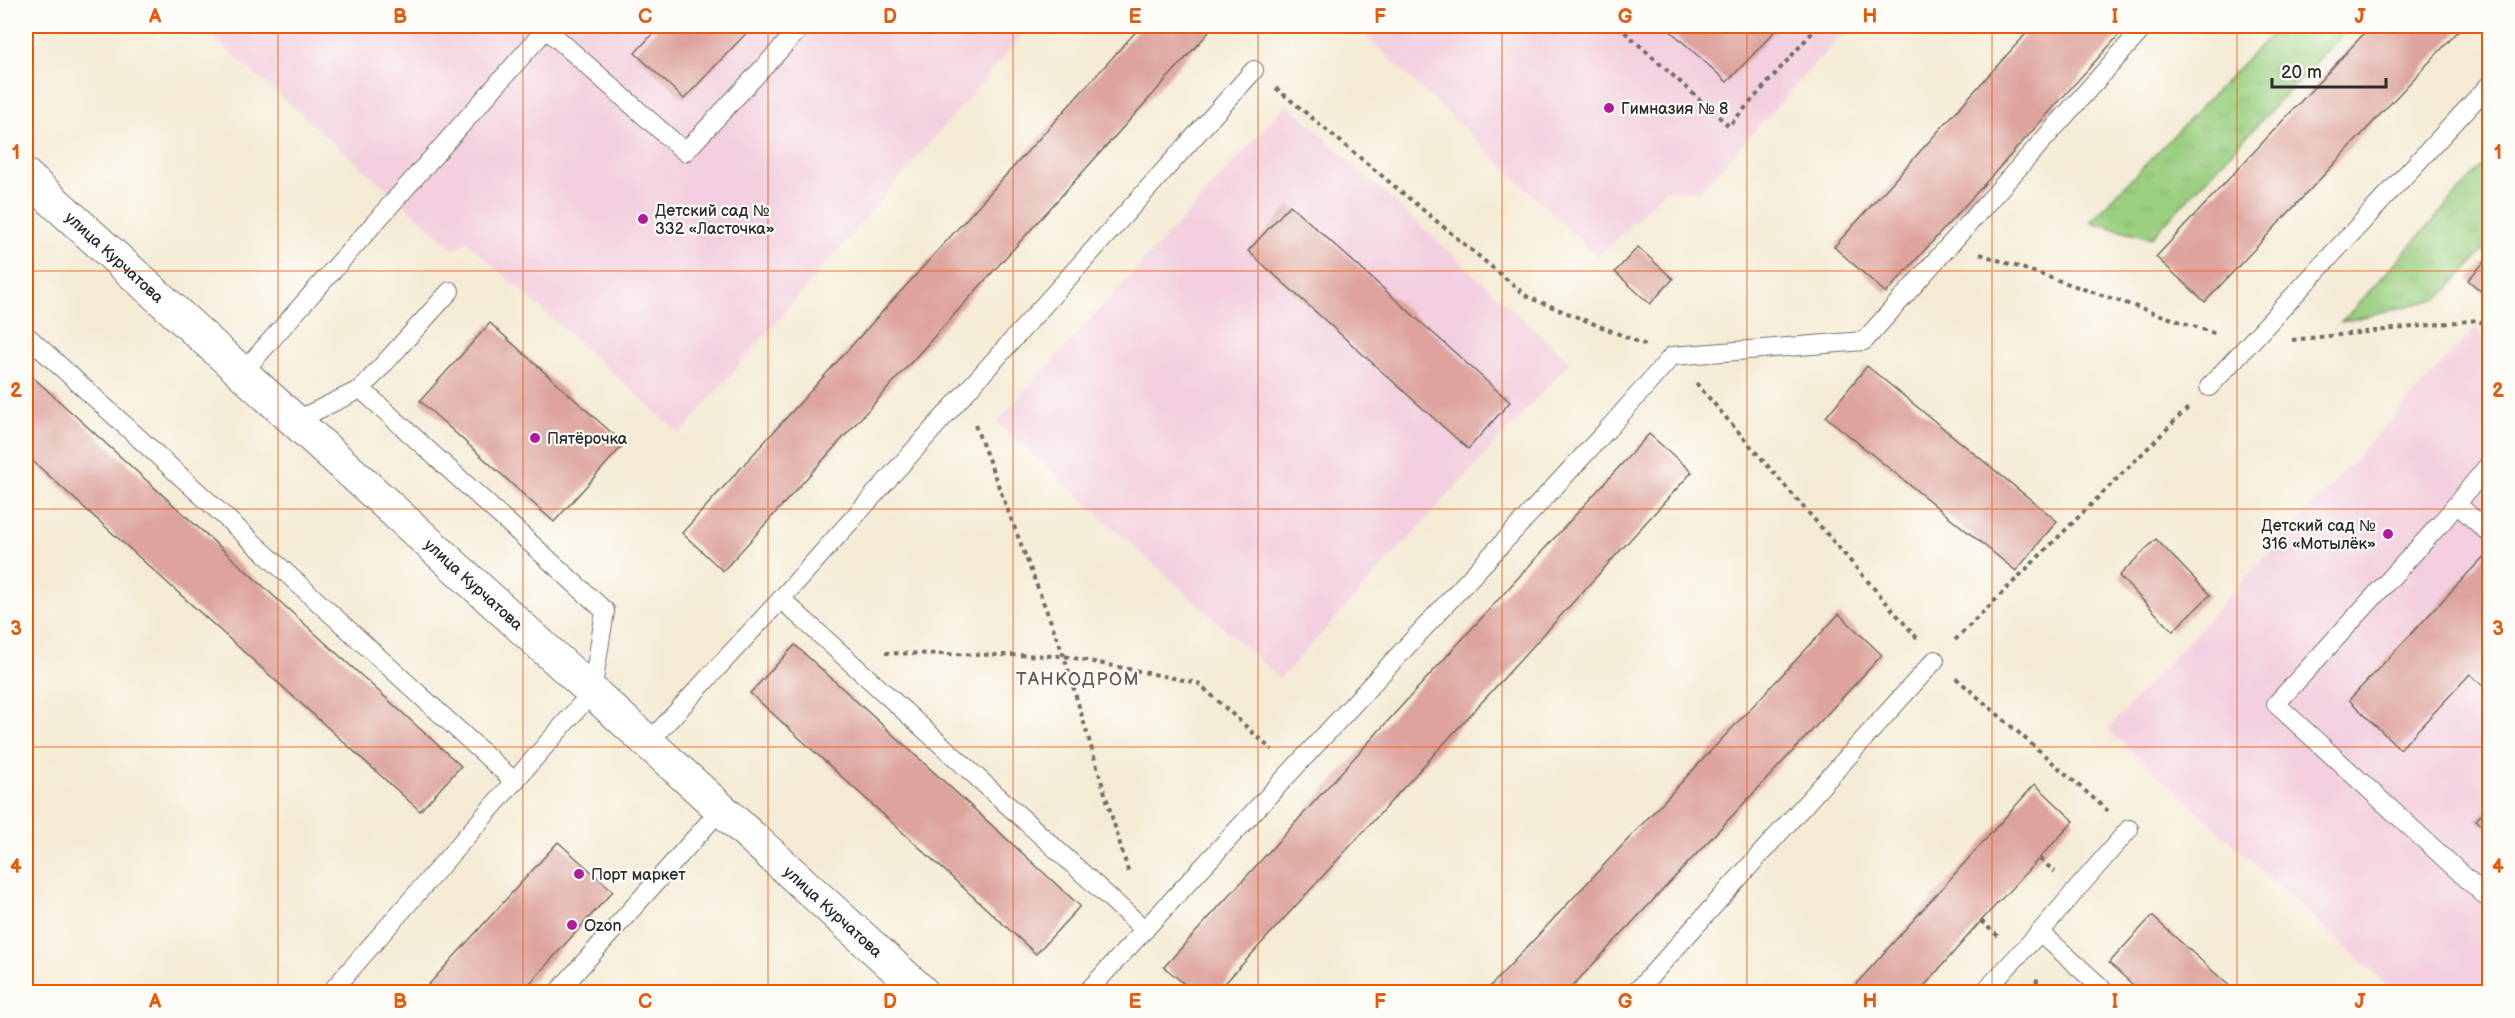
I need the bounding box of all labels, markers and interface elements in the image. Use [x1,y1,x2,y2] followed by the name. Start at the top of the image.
[148,5,162,29] text: A
[393,5,407,29] text: B
[638,5,652,29] text: C
[883,5,897,29] text: D
[1129,5,1142,29] text: E
[1374,5,1386,29] text: F
[1618,5,1633,29] text: G
[1863,5,1877,29] text: H
[2112,5,2118,29] text: I
[2355,5,2367,29] text: J
[2272,51,2386,89] scale bar
[2281,62,2322,83] text: 20 m
[1621,100,1728,119] place label: Гимназия № 8
[1602,101,1616,115] marker: Гимназия № 8
[12,141,20,165] text: 1
[2494,141,2502,165] text: 1
[655,202,775,239] place label: Детский сад № 332 «Ласточка»
[61,208,167,308] street label: улица Курчатова
[636,212,650,226] marker: Детский сад № 332 «Ласточка»
[10,379,22,403] text: 2
[2492,379,2504,403] text: 2
[547,430,628,449] place label: Пятёрочка
[528,431,542,445] marker: Пятёрочка
[2261,517,2376,554] place label: Детский сад № 316 «Мотылёк»
[2381,527,2395,541] marker: Детский сад № 316 «Мотылёк»
[420,536,527,635] street label: улица Курчатова
[10,617,22,641] text: 3
[2492,617,2504,641] text: 3
[1016,669,1140,690] district label: ТАНКОДРОМ
[10,855,22,879] text: 4
[2492,855,2504,879] text: 4
[779,863,886,962] street label: улица Курчатова
[591,866,686,885] place label: Порт маркет
[572,867,586,881] marker: Порт маркет
[584,917,622,936] place label: Ozon
[565,918,579,932] marker: Ozon
[148,990,162,1014] text: A
[393,990,407,1014] text: B
[638,990,652,1014] text: C
[883,990,897,1014] text: D
[1129,990,1142,1014] text: E
[1374,990,1386,1014] text: F
[1618,990,1633,1014] text: G
[1863,990,1877,1014] text: H
[2112,990,2118,1014] text: I
[2355,990,2367,1014] text: J

